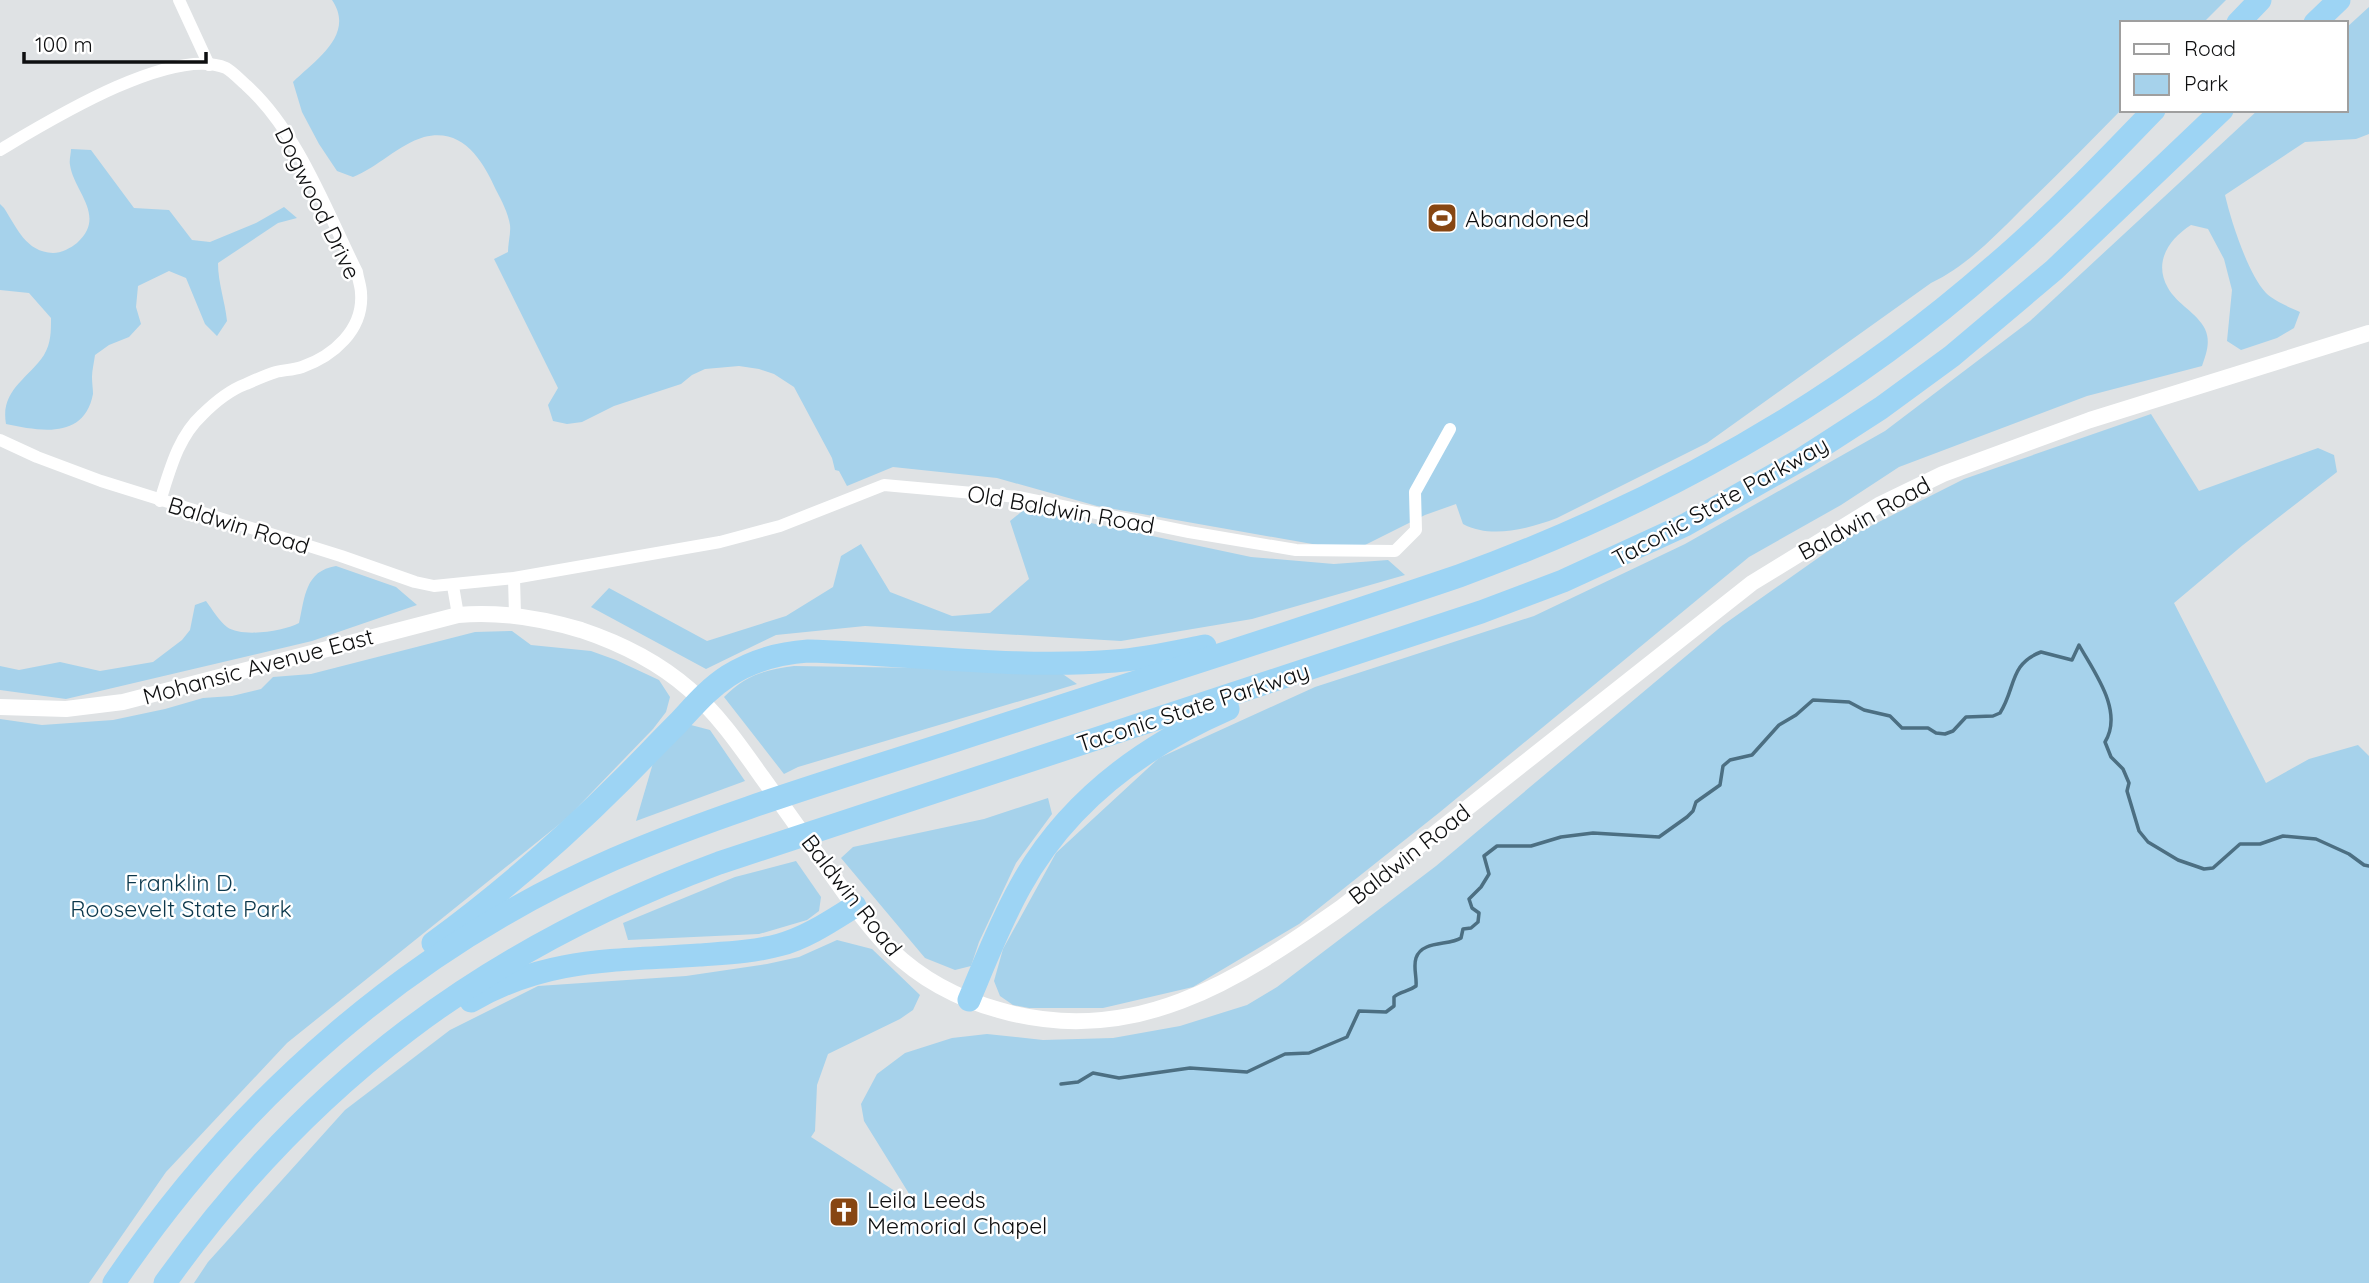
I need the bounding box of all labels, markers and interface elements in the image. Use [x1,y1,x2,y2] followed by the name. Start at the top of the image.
[24,21,206,65] scale bar
[2120,21,2348,112] legend
[35,31,93,57] text: 100 m
[2184,35,2236,61] text: Road
[2184,70,2228,96] text: Park
[269,122,367,284] street label: Dogwood Drive
[1425,201,1459,235] sports icon: Abandoned
[1465,204,1589,233] place label: Abandoned
[1607,430,1833,572] street label: Taconic State Parkway
[1793,470,1935,566] street label: Baldwin Road
[965,478,1157,540] street label: Old Baldwin Road
[165,490,313,560] street label: Baldwin Road
[139,621,377,711] street label: Mohansic Avenue East
[1073,656,1313,758] street label: Taconic State Parkway
[1342,797,1476,911] street label: Baldwin Road
[795,828,909,962] street label: Baldwin Road
[70,868,292,923] park label: Franklin D. Roosevelt State Park
[867,1185,1047,1240] place label: Leila Leeds Memorial Chapel
[827,1195,861,1229] church icon: Leila Leeds Memorial Chapel

